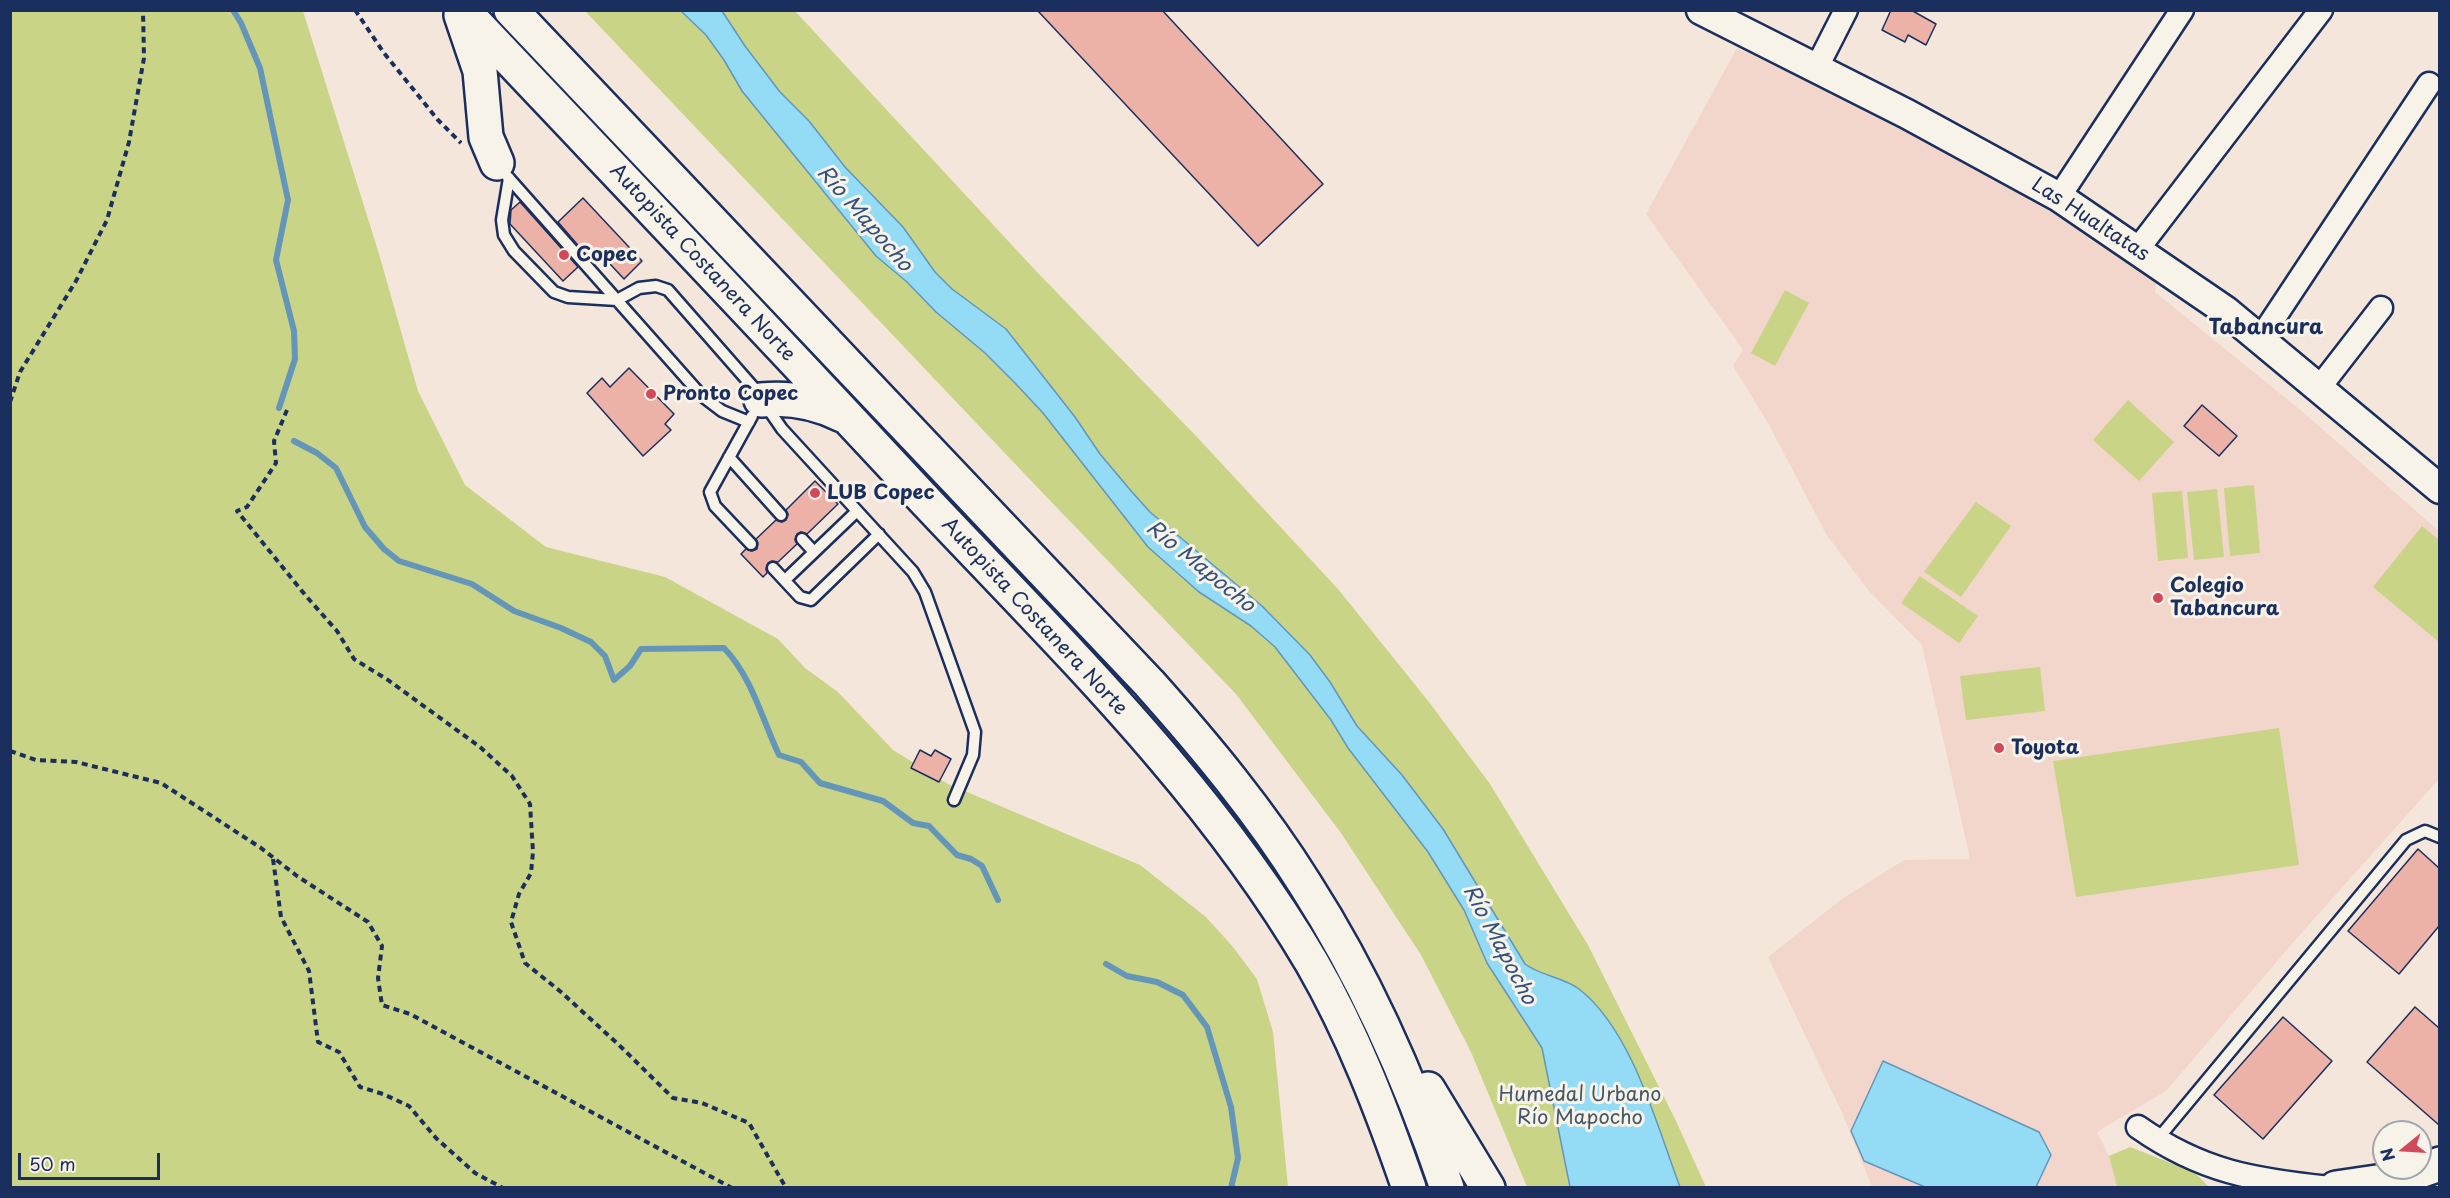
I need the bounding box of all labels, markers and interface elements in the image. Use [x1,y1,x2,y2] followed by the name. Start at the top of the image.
[604,159,800,367] street label: Autopista Costanera Norte
[811,161,917,277] water label: Río Mapocho
[2027,173,2153,267] street label: Las Hualtatas
[576,243,637,267] place label: Copec
[557,248,571,262] marker: Copec
[2209,315,2323,341] district label: Tabancura
[663,382,798,406] place label: Pronto Copec
[644,387,658,401] marker: Pronto Copec
[827,481,934,505] place label: LUB Copec
[808,486,822,500] marker: LUB Copec
[936,513,1132,721] street label: Autopista Costanera Norte
[1141,516,1259,618] water label: Río Mapocho
[2170,574,2279,621] place label: Colegio Tabancura
[2151,591,2165,605] marker: Colegio Tabancura
[2011,736,2079,760] place label: Toyota
[1992,741,2006,755] marker: Toyota
[1457,881,1541,1009] water label: Río Mapocho
[1499,1083,1661,1130] park label: Humedal Urbano Río Mapocho
[2372,1120,2432,1180] north arrow
[21,1141,164,1179] scale bar
[2373,1145,2400,1165] text: N
[29,1150,76,1177] text: 50 m

